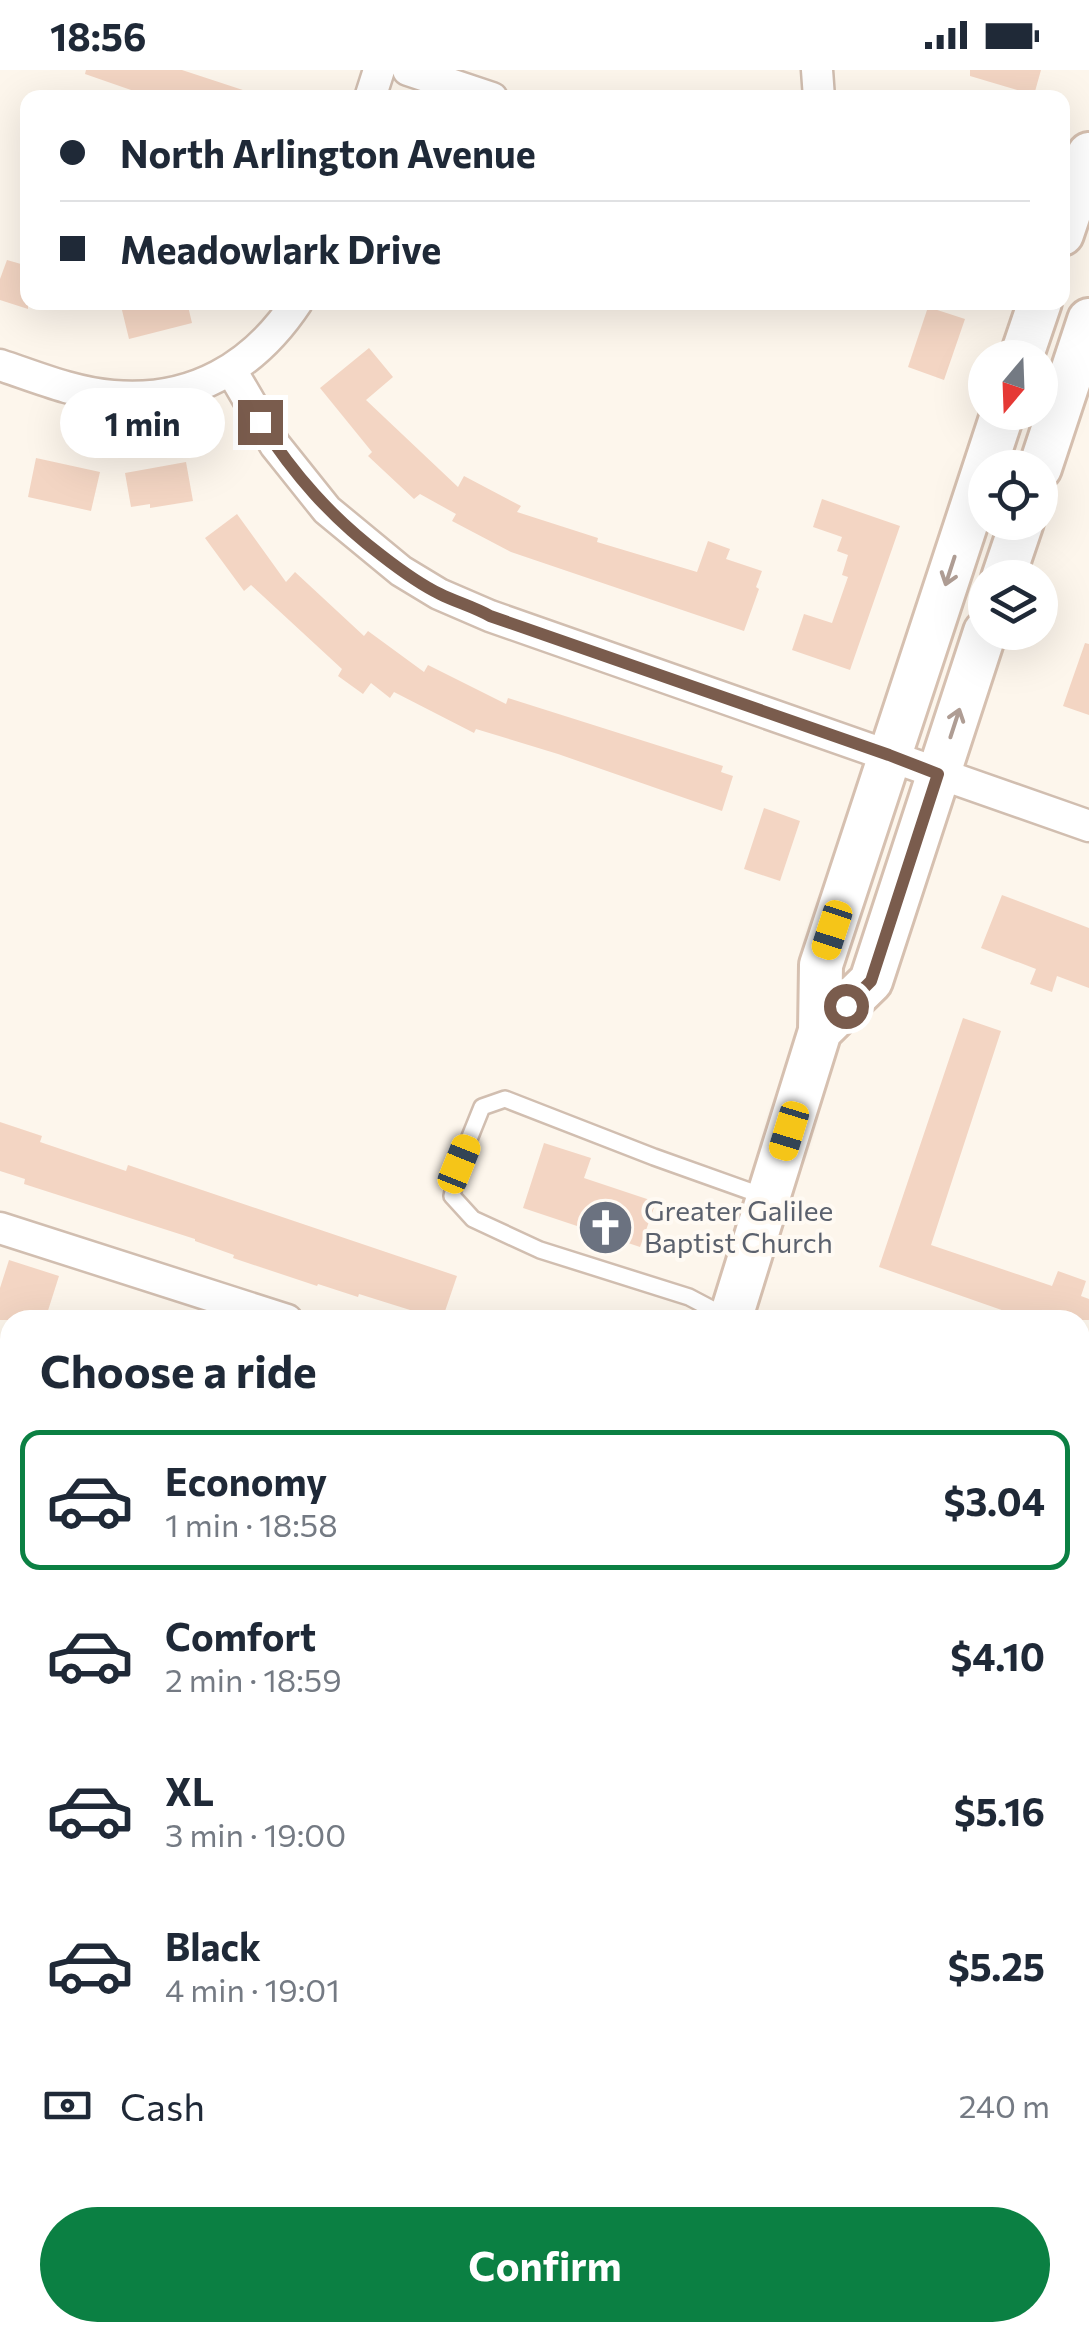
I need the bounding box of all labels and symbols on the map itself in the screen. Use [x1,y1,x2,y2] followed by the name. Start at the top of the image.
[968,340,1058,430] north arrow
[60,387,225,457] callout: 1 min
[238,400,283,445] route end
[940,555,958,587] one-way arrow
[947,708,965,740] one-way arrow
[808,897,856,963] car
[824,984,869,1029] route start
[766,1098,812,1164] car
[434,1131,484,1197] car
[644,1193,833,1259] place label: Greater Galilee Baptist Church
[575,1197,635,1257] church icon: Greater Galilee Baptist Church

